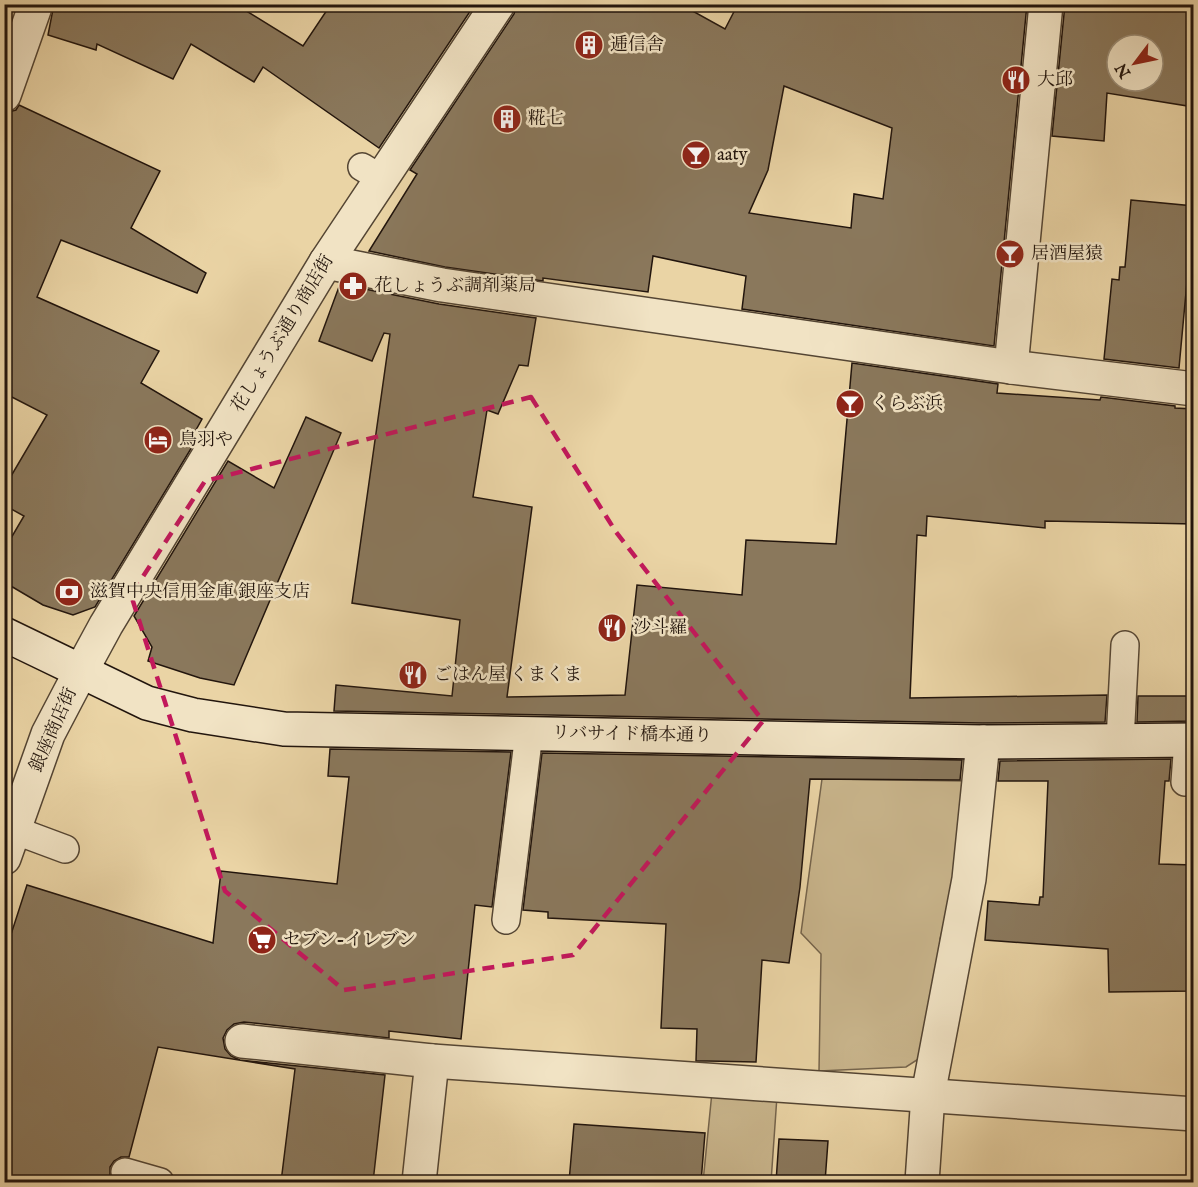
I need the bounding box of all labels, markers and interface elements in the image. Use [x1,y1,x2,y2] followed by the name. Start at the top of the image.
[573,29,605,61] building icon: 逓信舎
[1105,33,1165,93] north arrow
[610,34,664,57] place label: 逓信舎
[1112,59,1137,82] text: N
[1000,64,1032,96] restaurant icon: 大邱
[1037,69,1073,92] place label: 大邱
[491,103,523,135] building icon: 糀七
[528,108,564,131] place label: 糀七
[680,139,712,171] bar icon: aaty
[717,144,748,167] place label: aaty
[994,238,1026,270] bar icon: 居酒屋猿
[1031,243,1103,266] place label: 居酒屋猿
[227,251,339,417] street label: 花しょうぶ通り商店街
[337,270,369,302] pharmacy icon: 花しょうぶ調剤薬局
[374,275,536,298] place label: 花しょうぶ調剤薬局
[834,388,866,420] bar icon: くらぶ浜
[871,393,943,416] place label: くらぶ浜
[142,424,174,456] hotel icon: 鳥羽や
[179,429,233,452] place label: 鳥羽や
[53,576,85,608] bank icon: 滋賀中央信用金庫 銀座支店
[90,581,310,604] place label: 滋賀中央信用金庫 銀座支店
[596,612,628,644] restaurant icon: 沙斗羅
[633,617,687,640] place label: 沙斗羅
[397,659,429,691] restaurant icon: ごはん屋 くまくま
[434,664,582,687] place label: ごはん屋 くまくま
[25,684,83,776] street label: 銀座商店街
[552,722,712,748] street label: リバサイド橋本通り
[246,924,278,956] supermarket icon: セブン-イレブン
[283,929,416,952] place label: セブン-イレブン

